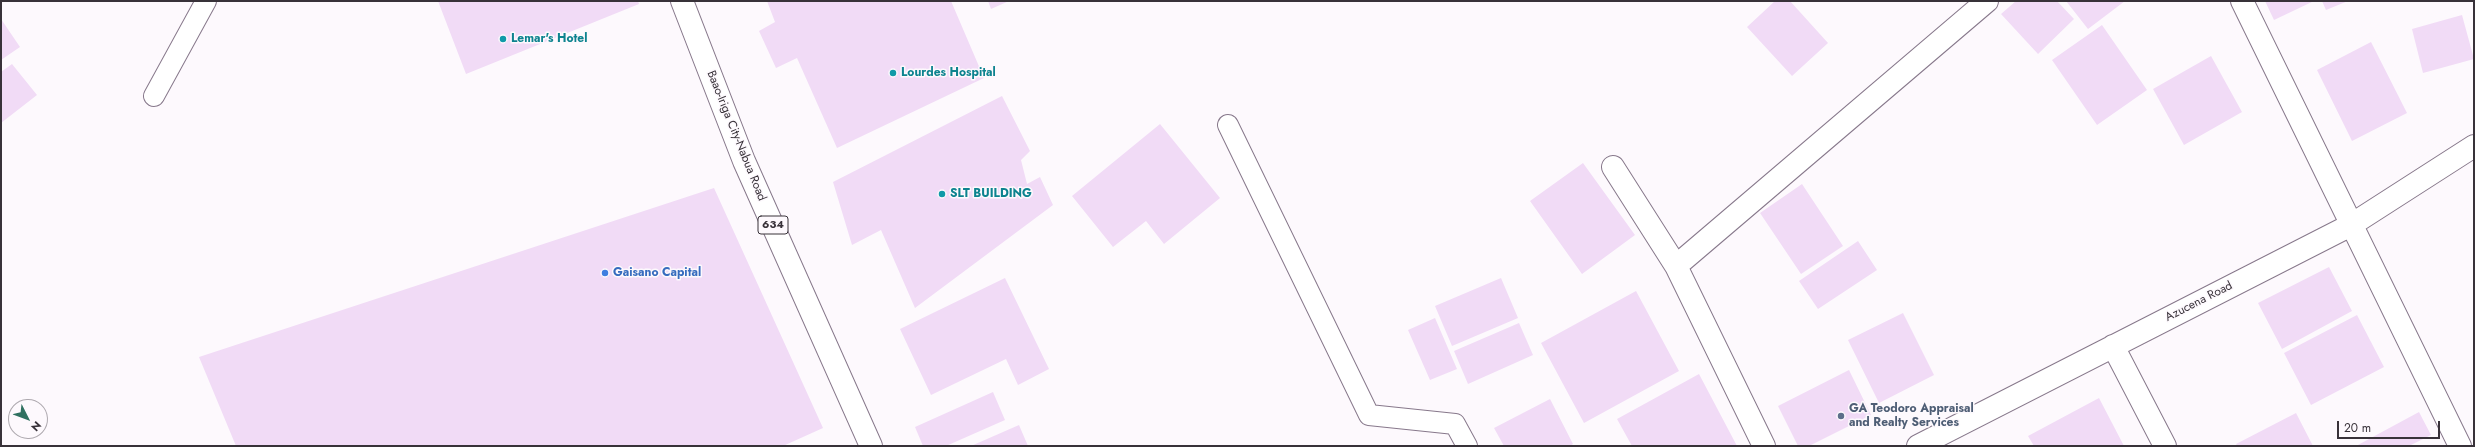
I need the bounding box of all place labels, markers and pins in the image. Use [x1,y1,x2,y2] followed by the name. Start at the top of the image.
[511,32,587,46] place label: Lemar's Hotel
[498,34,508,44] marker: Lemar's Hotel
[901,66,996,80] place label: Lourdes Hospital
[888,68,898,78] marker: Lourdes Hospital
[950,187,1032,201] place label: SLT BUILDING
[937,189,947,199] marker: SLT BUILDING
[613,266,701,280] place label: Gaisano Capital
[600,268,610,278] marker: Gaisano Capital
[1849,402,1974,430] place label: GA Teodoro Appraisal and Realty Services
[1836,411,1846,421] marker: GA Teodoro Appraisal and Realty Services

